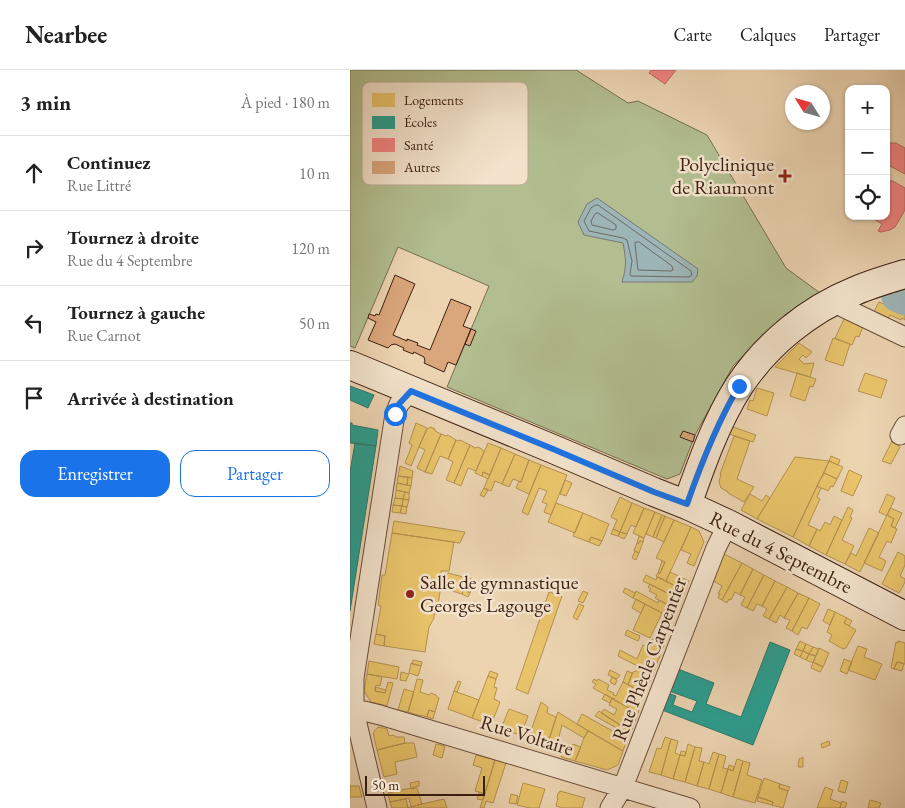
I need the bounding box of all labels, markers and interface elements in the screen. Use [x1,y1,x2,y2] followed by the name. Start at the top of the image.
[25,19,107,50] text: Nearbee
[673,23,712,46] text: Carte
[740,23,796,46] text: Calques
[824,23,880,46] text: Partager
[362,82,528,185] legend
[785,85,830,130] north arrow
[845,85,890,220] map controls
[845,85,890,130] button: +
[20,89,71,116] text: 3 min
[404,91,464,109] text: Logements
[241,92,330,113] text: À pied · 180 m
[404,113,438,131] text: Écoles
[845,130,890,175] button: −
[404,136,434,154] text: Santé
[67,150,151,175] text: Continuez
[672,151,775,200] place label: Polyclinique de Riaumont
[403,158,441,176] text: Autres
[20,159,48,187] icon: ahead
[299,163,330,184] text: 10 m
[778,169,792,183] marker: Polyclinique de Riaumont
[67,175,131,196] text: Rue Littré
[845,175,890,220] button: locate
[67,225,199,250] text: Tournez à droite
[20,234,48,262] icon: right
[291,238,330,259] text: 120 m
[67,250,192,271] text: Rue du 4 Septembre
[67,300,205,325] text: Tournez à gauche
[20,309,48,337] icon: left
[299,313,330,334] text: 50 m
[67,325,141,346] text: Rue Carnot
[728,375,751,398] route end
[20,384,48,412] icon: arrive
[67,386,234,411] text: Arrivée à destination
[384,403,407,426] route start
[20,450,170,497] button: Enregistrer
[180,450,330,497] button: Partager
[705,505,857,599] street label: Rue du 4 Septembre
[420,569,579,618] place label: Salle de gymnastique Georges Lagouge
[606,573,692,745] street label: Rue Phècle Carpentier
[404,588,416,600] marker: Salle de gymnastique Georges Lagouge
[477,709,577,762] street label: Rue Voltaire
[365,773,485,796] scale bar
[372,776,399,794] text: 50 m

